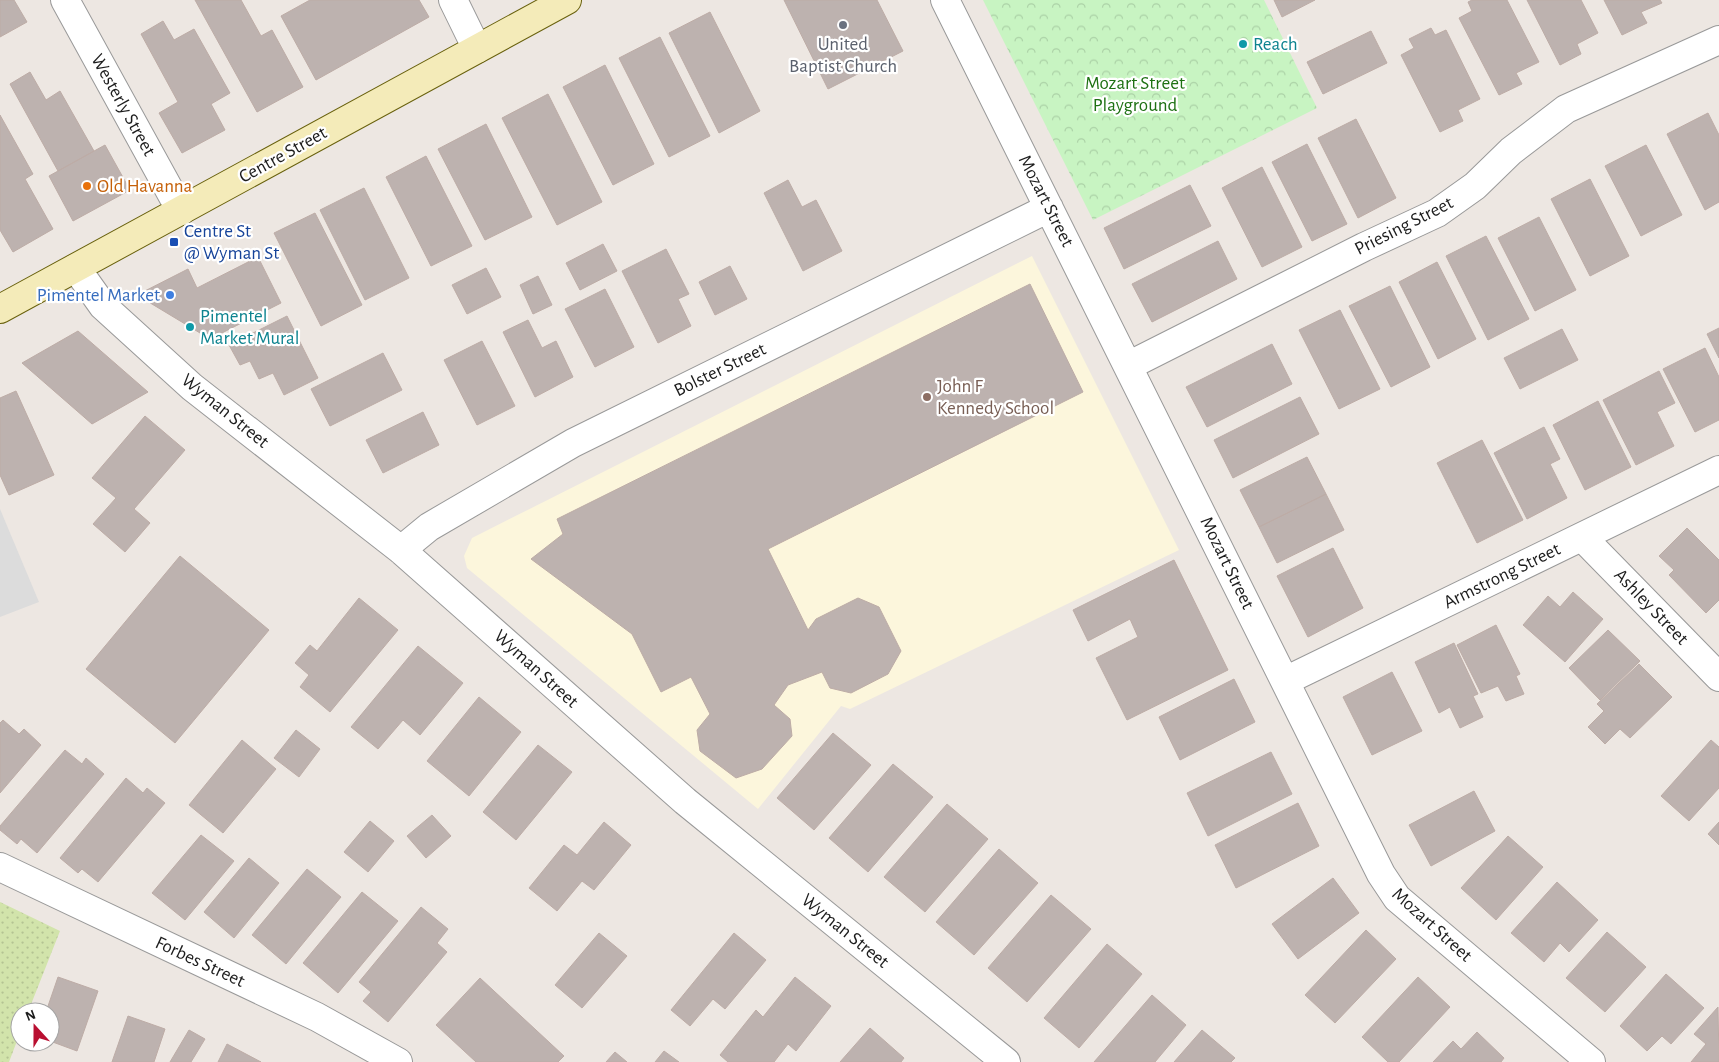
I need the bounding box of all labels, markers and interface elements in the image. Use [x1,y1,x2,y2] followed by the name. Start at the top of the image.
[837,19,849,31] marker: United Baptist Church
[789,35,897,76] place label: United Baptist Church
[1253,35,1298,54] place label: Reach
[1237,38,1249,50] marker: Reach
[87,51,159,159] street label: Westerly Street
[1085,74,1185,115] park label: Mozart Street Playground
[236,123,330,187] street label: Centre Street
[1015,152,1077,250] street label: Mozart Street
[97,177,193,196] place label: Old Havanna
[81,180,93,192] marker: Old Havanna
[1352,193,1456,259] street label: Priesing Street
[184,222,279,263] place label: Centre St @ Wyman St
[168,236,180,248] marker: Centre St @ Wyman St
[37,286,160,305] place label: Pimentel Market
[164,289,176,301] marker: Pimentel Market
[200,307,299,348] place label: Pimentel Market Mural
[184,321,196,333] marker: Pimentel Market Mural
[671,340,769,400] street label: Bolster Street
[178,370,272,452] street label: Wyman Street
[937,377,1054,418] place label: John F Kennedy School
[921,391,933,403] marker: John F Kennedy School
[1197,514,1257,612] street label: Mozart Street
[1441,540,1563,612] street label: Armstrong Street
[1610,565,1692,649] street label: Ashley Street
[490,626,582,712] street label: Wyman Street
[1388,884,1476,966] street label: Mozart Street
[798,890,892,972] street label: Wyman Street
[152,933,248,991] street label: Forbes Street
[10,1002,60,1052] north arrow
[24,1008,38,1024] text: N

